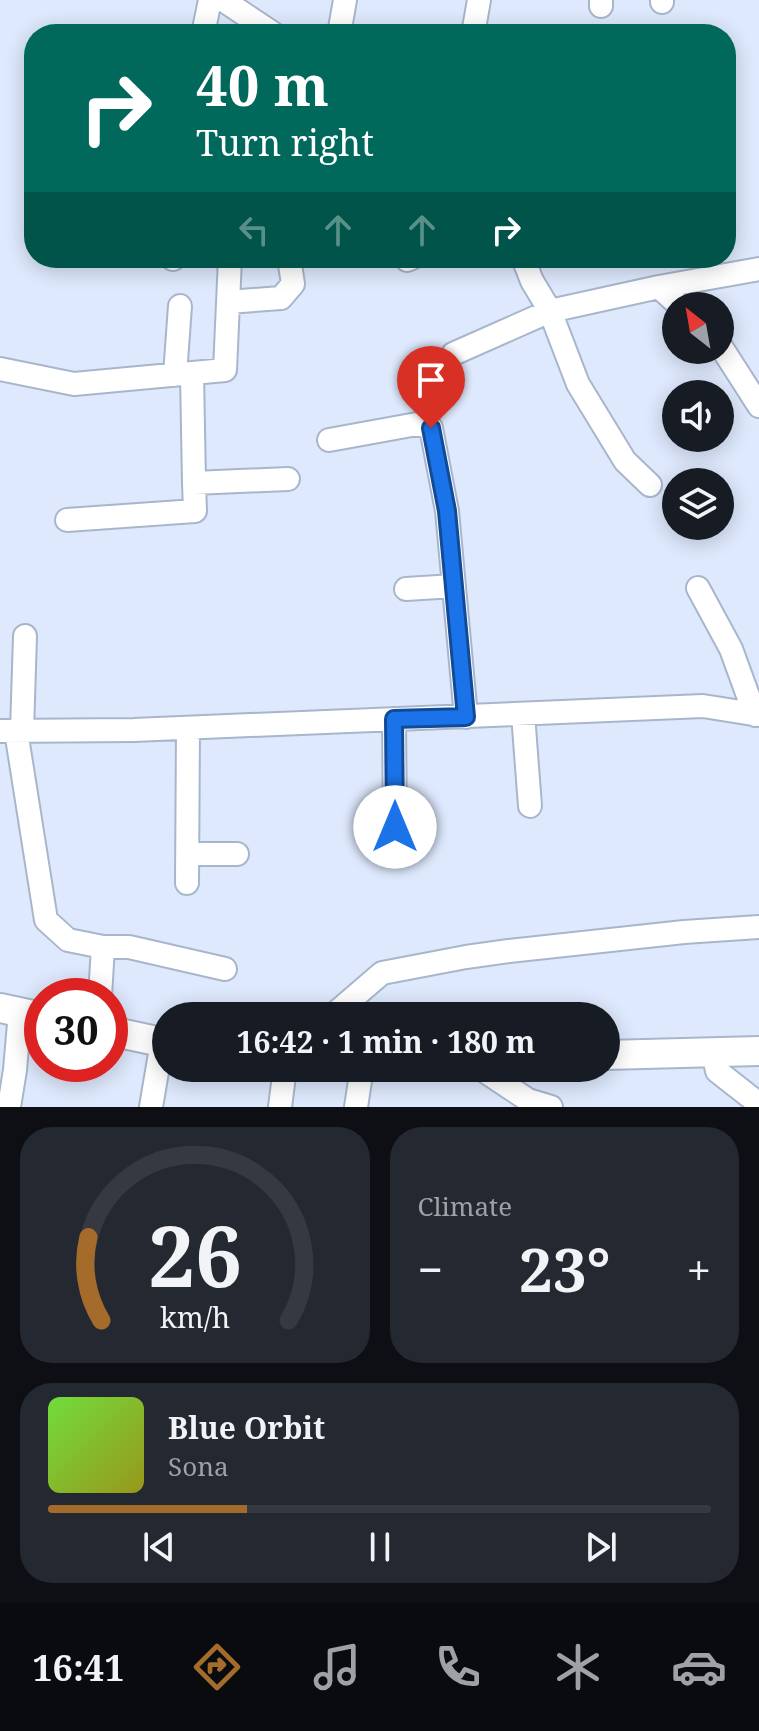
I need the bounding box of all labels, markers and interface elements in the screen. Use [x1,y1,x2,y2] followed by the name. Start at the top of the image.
[196,46,329,122] text: 40 m
[64,56,168,160] icon: right
[196,118,374,167] text: Turn right
[232,208,276,252] icon: left
[316,208,360,252] icon: ahead
[400,208,444,252] icon: ahead
[484,208,528,252] icon: right
[662,292,734,364] north arrow
[662,292,734,540] map controls
[397,346,465,428] pin
[409,358,453,402] icon: arrive
[662,380,734,452] button: sound
[662,468,734,540] button: layers
[353,785,437,869] position arrow
[24,978,128,1082] speed limit sign: 30
[237,1021,535,1062] text: 16:42 · 1 min · 180 m
[418,1188,512,1224] text: Climate
[148,1198,242,1311] text: 26
[519,1228,611,1310] text: 23°
[418,1239,443,1299] text: −
[686,1239,711,1299] text: +
[160,1297,230,1336] text: km/h
[168,1407,325,1448] text: Blue Orbit
[168,1448,229,1484] text: Sona
[137,1525,181,1569] icon: previous
[358,1525,402,1569] icon: pause
[579,1525,623,1569] icon: next
[189,1639,245,1695] icon: directions
[309,1639,365,1695] icon: music
[430,1639,486,1695] icon: phone
[550,1639,606,1695] icon: climate
[671,1639,727,1695] icon: car
[32,1643,125,1692] text: 16:41

